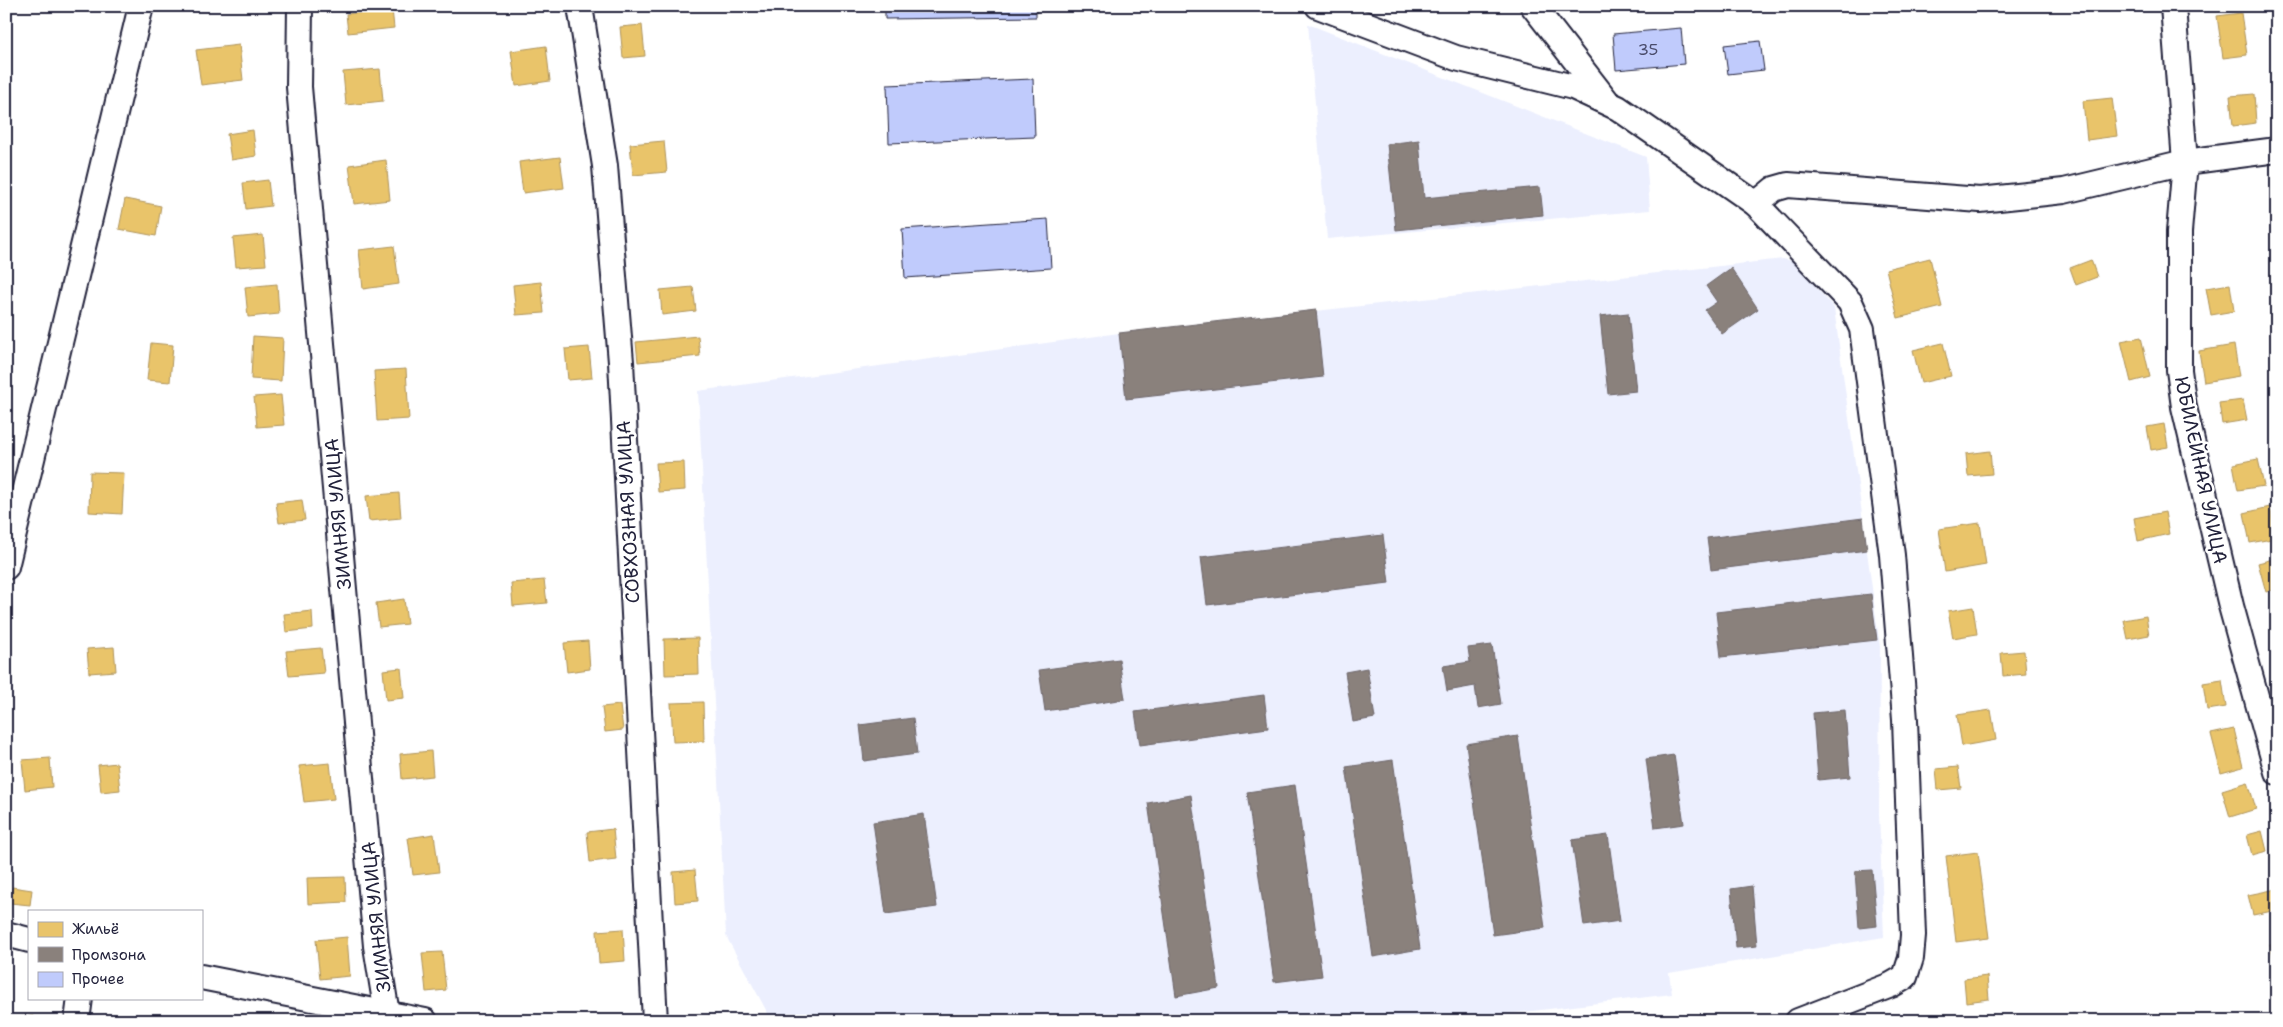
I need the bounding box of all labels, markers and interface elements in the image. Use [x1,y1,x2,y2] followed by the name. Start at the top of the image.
[1638,39,1658,60] house number: 35
[2169,374,2233,566] street label: ЮБИЛЕЙНАЯ УЛИЦА
[611,420,645,604] street label: СОВХОЗНАЯ УЛИЦА
[319,437,357,591] street label: ЗИМНЯЯ УЛИЦА
[356,840,396,994] street label: ЗИМНЯЯ УЛИЦА
[28,910,202,1000] legend
[72,919,119,939] text: Жильё
[72,945,147,965] text: Промзона
[72,969,124,989] text: Прочее

